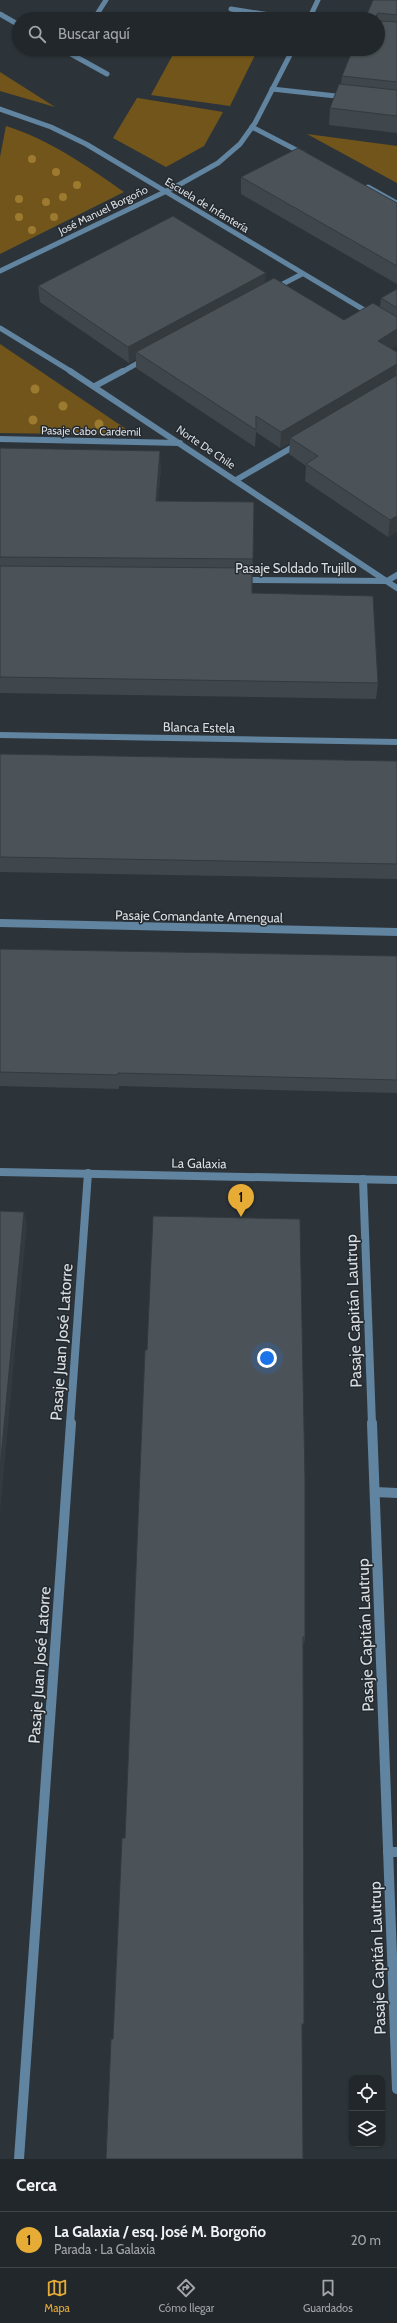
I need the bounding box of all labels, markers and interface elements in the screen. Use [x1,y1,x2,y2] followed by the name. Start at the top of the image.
[12,12,385,56] search box
[26,23,48,45] icon: search
[58,25,130,43] text: Buscar aquí
[162,174,252,236] street label: Escuela de Infantería
[55,182,150,238] street label: José Manuel Borgoño
[174,422,238,472] street label: Norte De Chile
[41,423,142,439] street label: Pasaje Cabo Cardemil
[235,560,357,577] street label: Pasaje Soldado Trujillo
[163,718,236,736] street label: Blanca Estela
[115,907,283,926] street label: Pasaje Comandante Amengual
[171,1155,227,1171] street label: La Galaxia
[228,1184,254,1217] pin: 1
[341,1234,366,1388] street label: Pasaje Capitán Lautrup
[47,1263,76,1421] street label: Pasaje Juan José Latorre
[257,1348,277,1368] your location
[353,1558,378,1712] street label: Pasaje Capitán Lautrup
[25,1586,54,1744] street label: Pasaje Juan José Latorre
[365,1881,390,2035] street label: Pasaje Capitán Lautrup
[349,2075,385,2147] map controls
[349,2075,385,2111] button: locate
[349,2111,385,2147] button: layers
[16,2175,57,2195] text: Cerca
[54,2223,266,2241] text: La Galaxia / esq. José M. Borgoño
[27,2232,31,2248] text: 1
[351,2232,381,2248] text: 20 m
[54,2241,155,2257] text: Parada · La Galaxia
[44,2277,70,2315] tab: Mapa
[158,2277,214,2315] tab: Cómo llegar
[303,2277,353,2315] tab: Guardados

